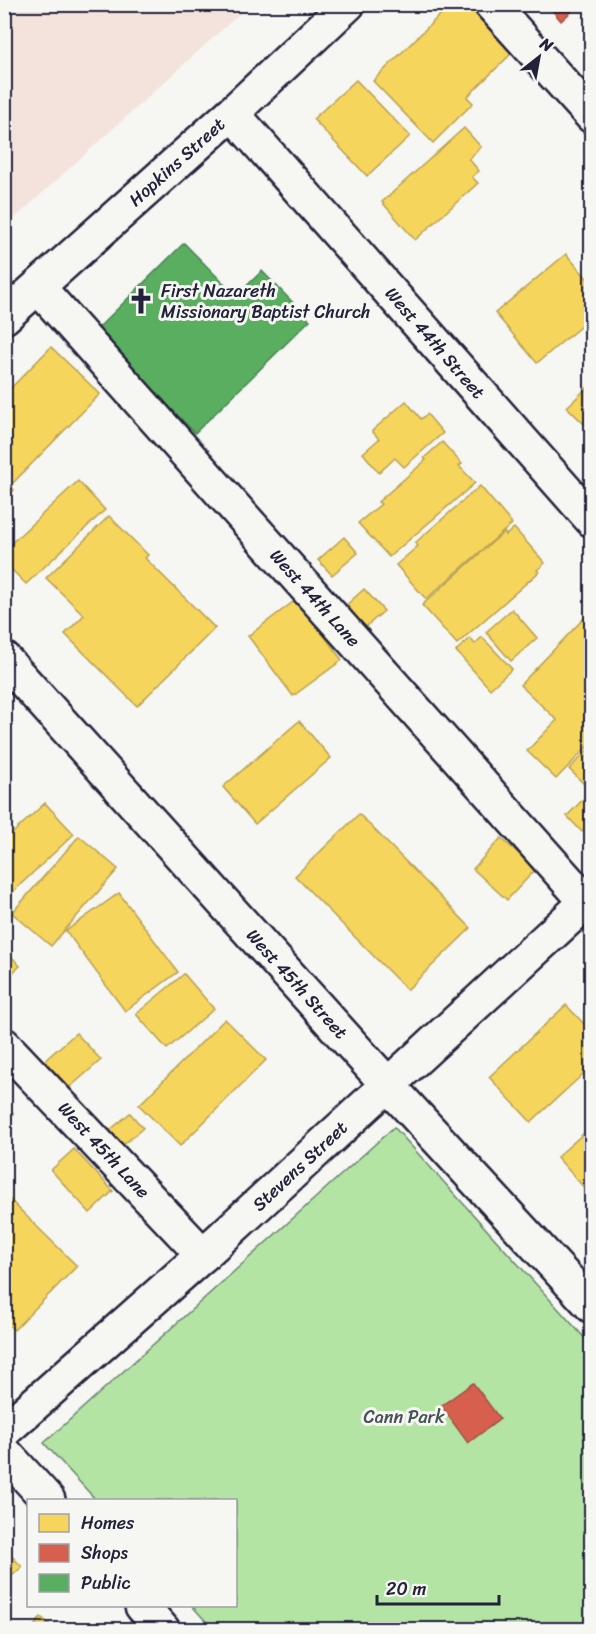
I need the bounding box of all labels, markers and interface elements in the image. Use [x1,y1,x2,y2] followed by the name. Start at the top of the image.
[509,27,569,87] north arrow
[533,29,559,60] text: N
[121,109,233,215] street label: Hopkins Street
[161,275,370,328] place label: First Nazareth Missionary Baptist Church
[377,279,493,407] street label: West 44th Street
[126,286,156,316] church icon: First Nazareth Missionary Baptist Church
[262,541,368,655] street label: West 44th Lane
[238,921,356,1047] street label: West 45th Street
[50,1094,158,1206] street label: West 45th Lane
[245,1113,356,1219] street label: Stevens Street
[364,1401,445,1433] park label: Cann Park
[27,1499,237,1607] legend
[81,1507,135,1539] text: Homes
[81,1537,128,1569] text: Shops
[81,1567,131,1599] text: Public
[377,1568,498,1606] scale bar
[386,1573,426,1605] text: 20 m

